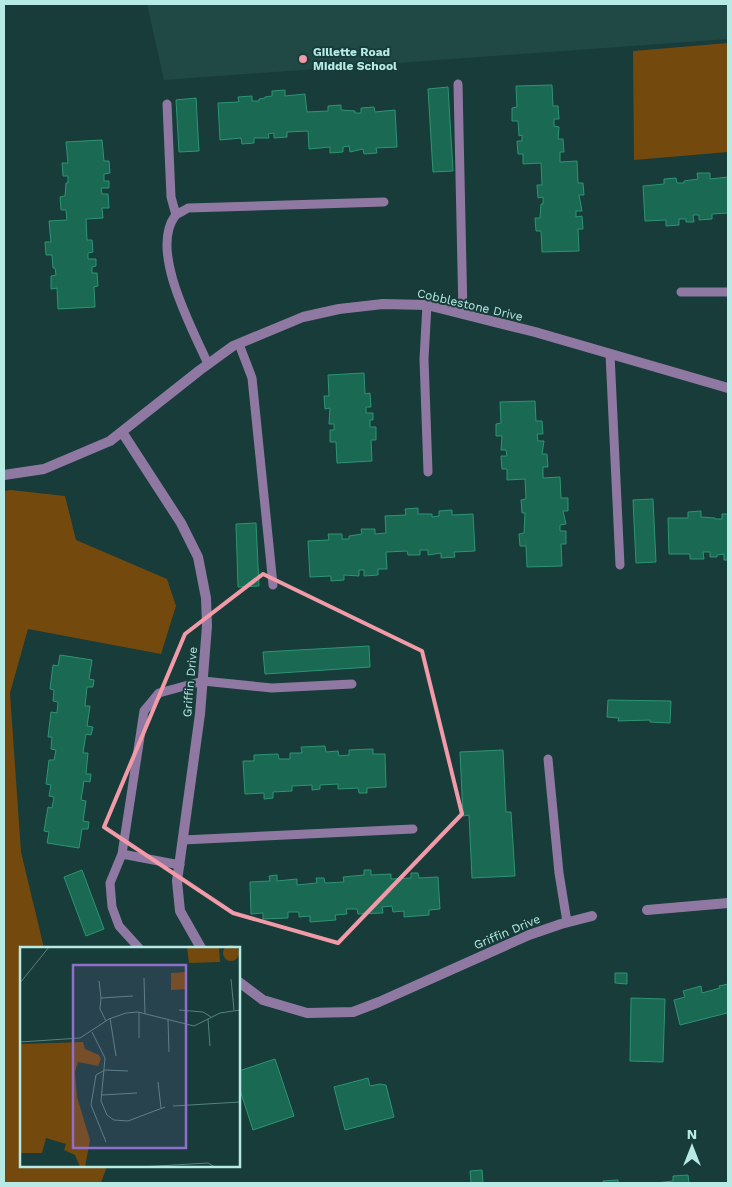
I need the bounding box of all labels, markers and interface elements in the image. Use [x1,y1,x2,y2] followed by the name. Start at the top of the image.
[313,45,397,73] place label: Gillette Road Middle School
[297,53,309,65] marker: Gillette Road Middle School
[416,286,524,324] street label: Cobblestone Drive
[180,646,200,718] street label: Griffin Drive
[472,912,542,952] street label: Griffin Drive
[20,947,240,1167] inset map
[667,1122,717,1172] north arrow
[687,1126,697,1142] text: N

